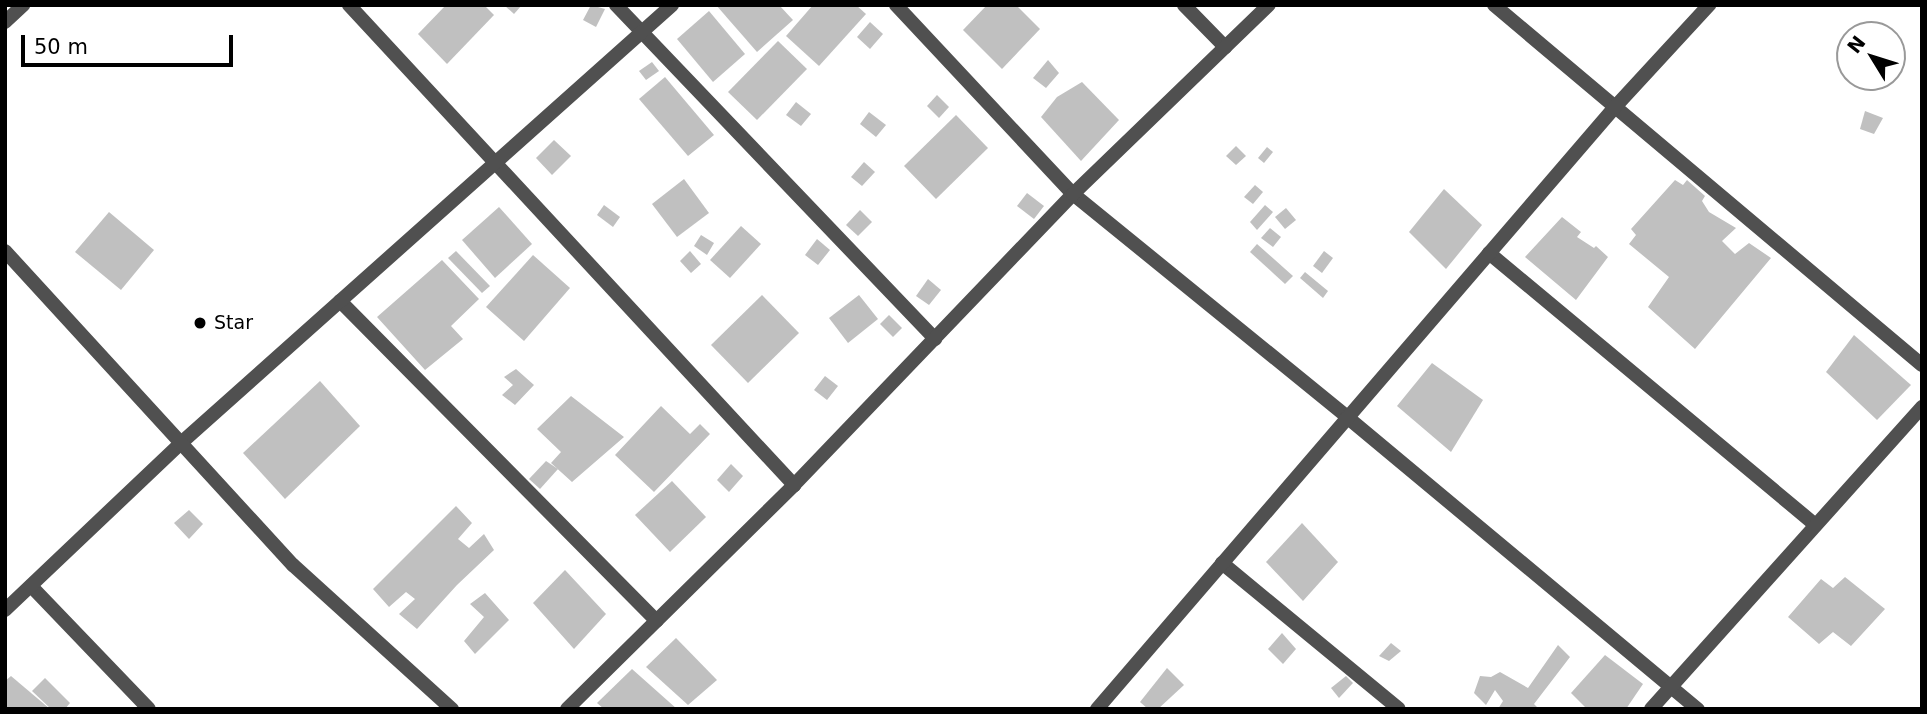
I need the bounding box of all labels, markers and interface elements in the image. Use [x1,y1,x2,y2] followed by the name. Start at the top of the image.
[24,21,236,65] scale bar
[1836,21,1906,91] north arrow
[1842,31,1870,57] text: N
[34,35,88,59] text: 50 m
[214,312,253,334] place label: Star
[192,315,208,331] marker: Star

